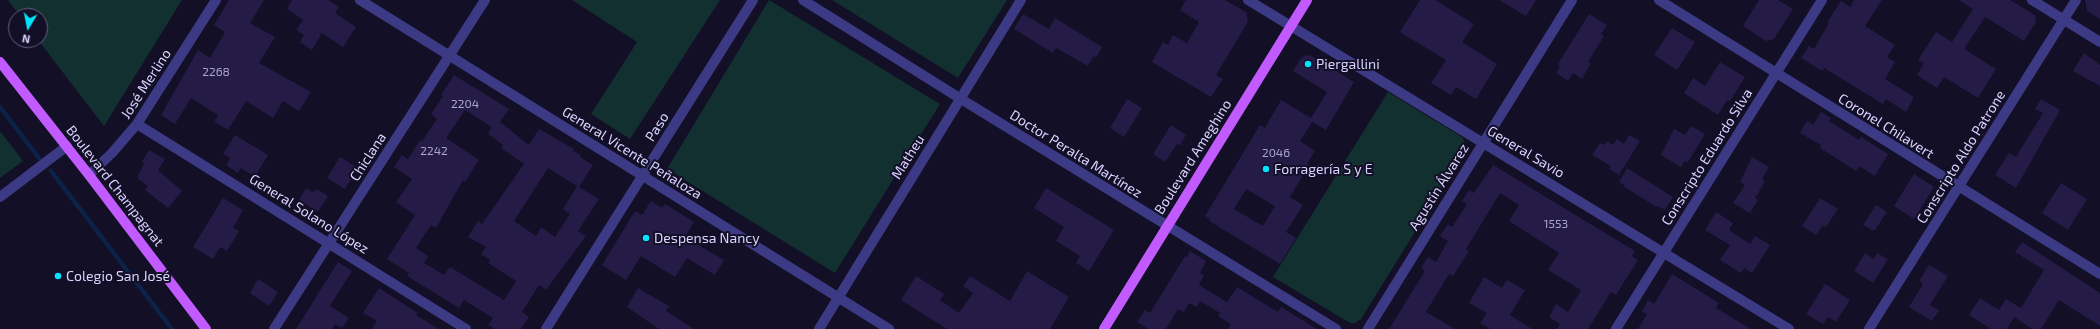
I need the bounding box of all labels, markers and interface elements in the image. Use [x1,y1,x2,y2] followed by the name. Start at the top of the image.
[8,8,48,48] north arrow
[21,32,31,46] text: N
[117,46,175,122] street label: José Merlino
[1316,56,1380,72] place label: Piergallini
[1303,59,1313,69] marker: Piergallini
[202,65,230,79] house number: 2268
[1658,86,1756,228] street label: Conscripto Eduardo Silva
[1913,87,2009,227] street label: Conscripto Aldo Patrone
[1835,90,1937,162] street label: Coronel Chilavert
[451,97,479,111] house number: 2204
[1151,97,1235,217] street label: Boulevard Ameghino
[559,103,705,203] street label: General Vicente Peñaloza
[1007,106,1145,202] street label: Doctor Peralta Martínez
[642,109,672,145] street label: Paso
[63,122,167,250] street label: Boulevard Champagnat
[1484,122,1568,182] street label: General Savio
[346,130,390,184] street label: Chiclana
[888,132,928,182] street label: Matheu
[1406,140,1472,234] street label: Agustín Álvarez
[420,144,448,158] house number: 2242
[1262,146,1290,160] house number: 2046
[1274,161,1373,177] place label: Forragería S y E
[1261,164,1271,174] marker: Forragería S y E
[246,170,372,258] street label: General Solano López
[1544,217,1568,231] house number: 1553
[654,230,760,246] place label: Despensa Nancy
[641,233,651,243] marker: Despensa Nancy
[66,268,170,284] place label: Colegio San José
[53,271,63,281] marker: Colegio San José

